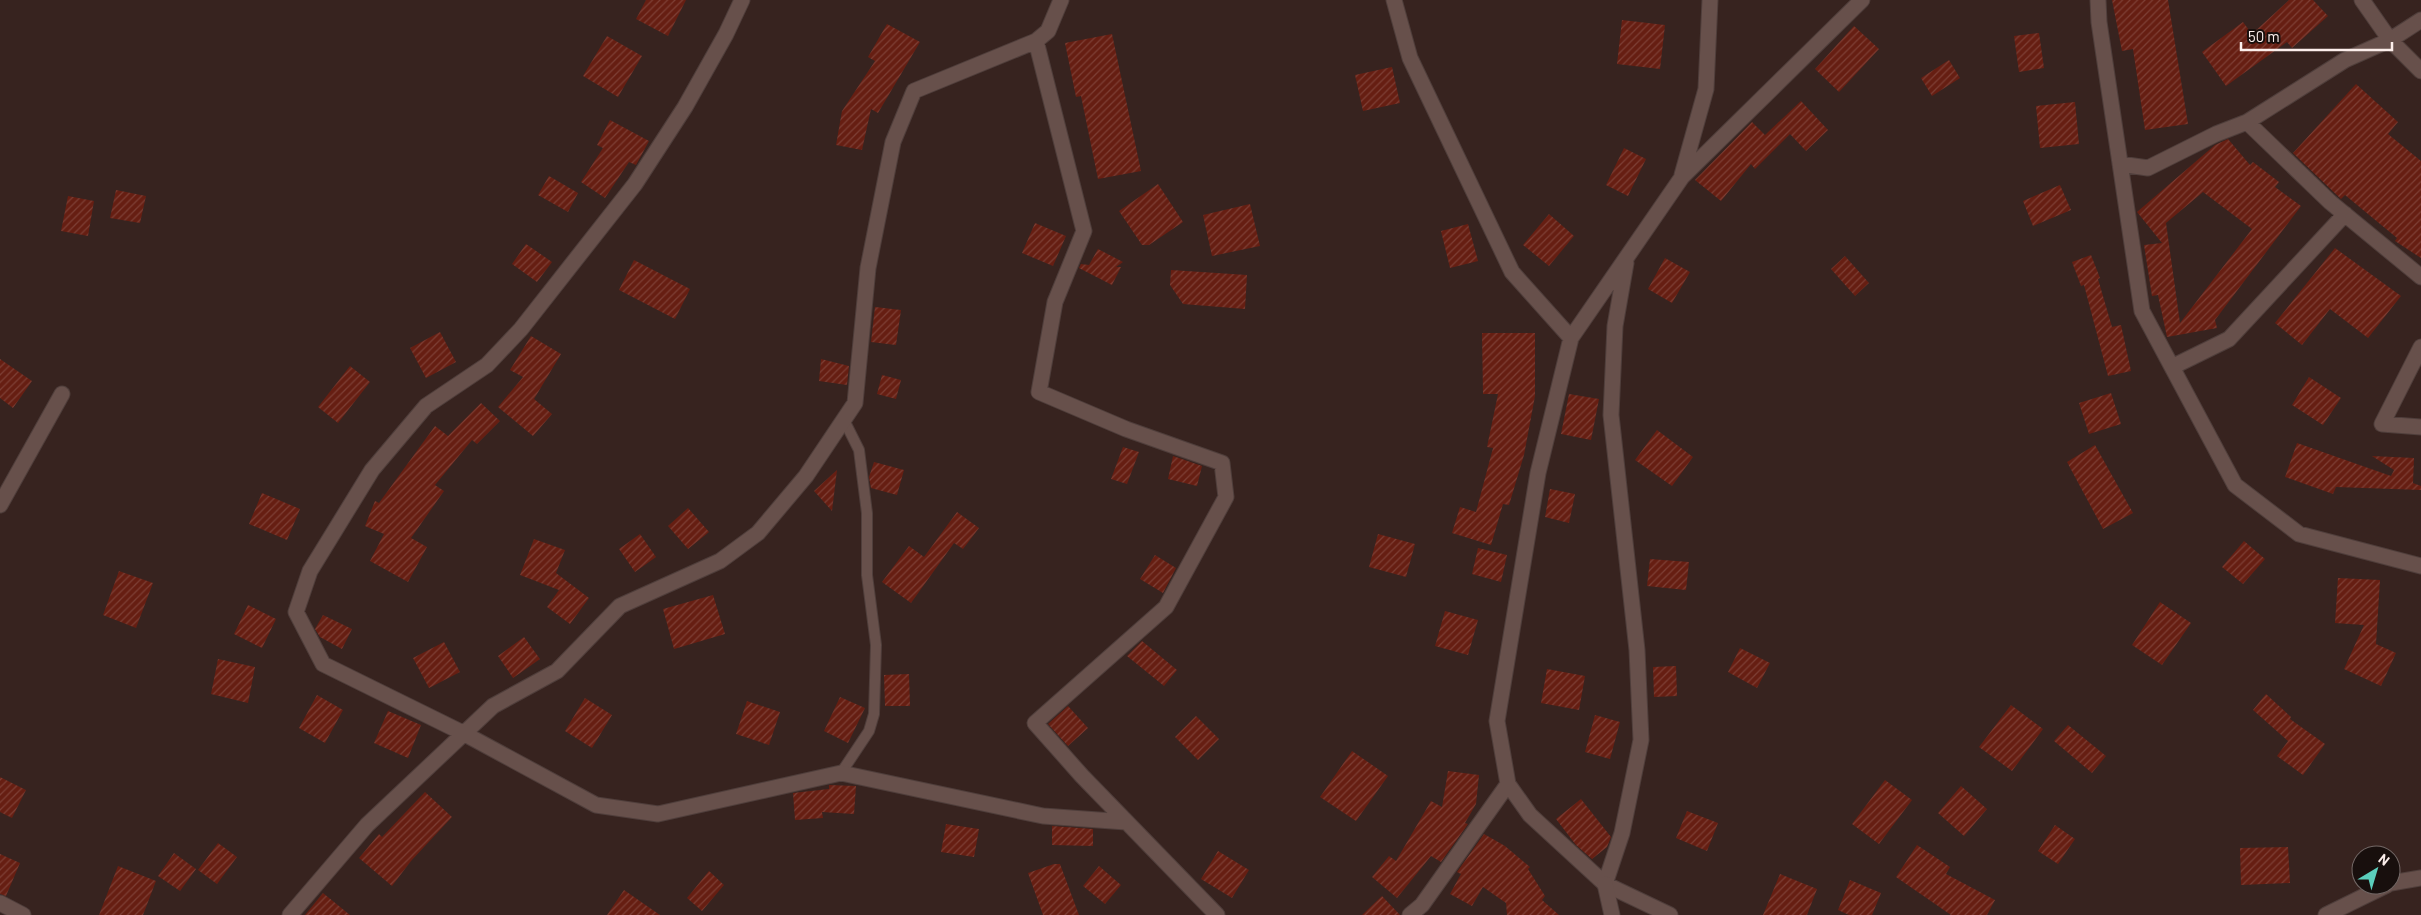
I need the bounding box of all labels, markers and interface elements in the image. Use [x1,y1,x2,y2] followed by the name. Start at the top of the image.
[2241,20,2392,52] scale bar
[2248,27,2280,45] text: 50 m
[2351,845,2401,895] north arrow
[2375,850,2393,869] text: N

